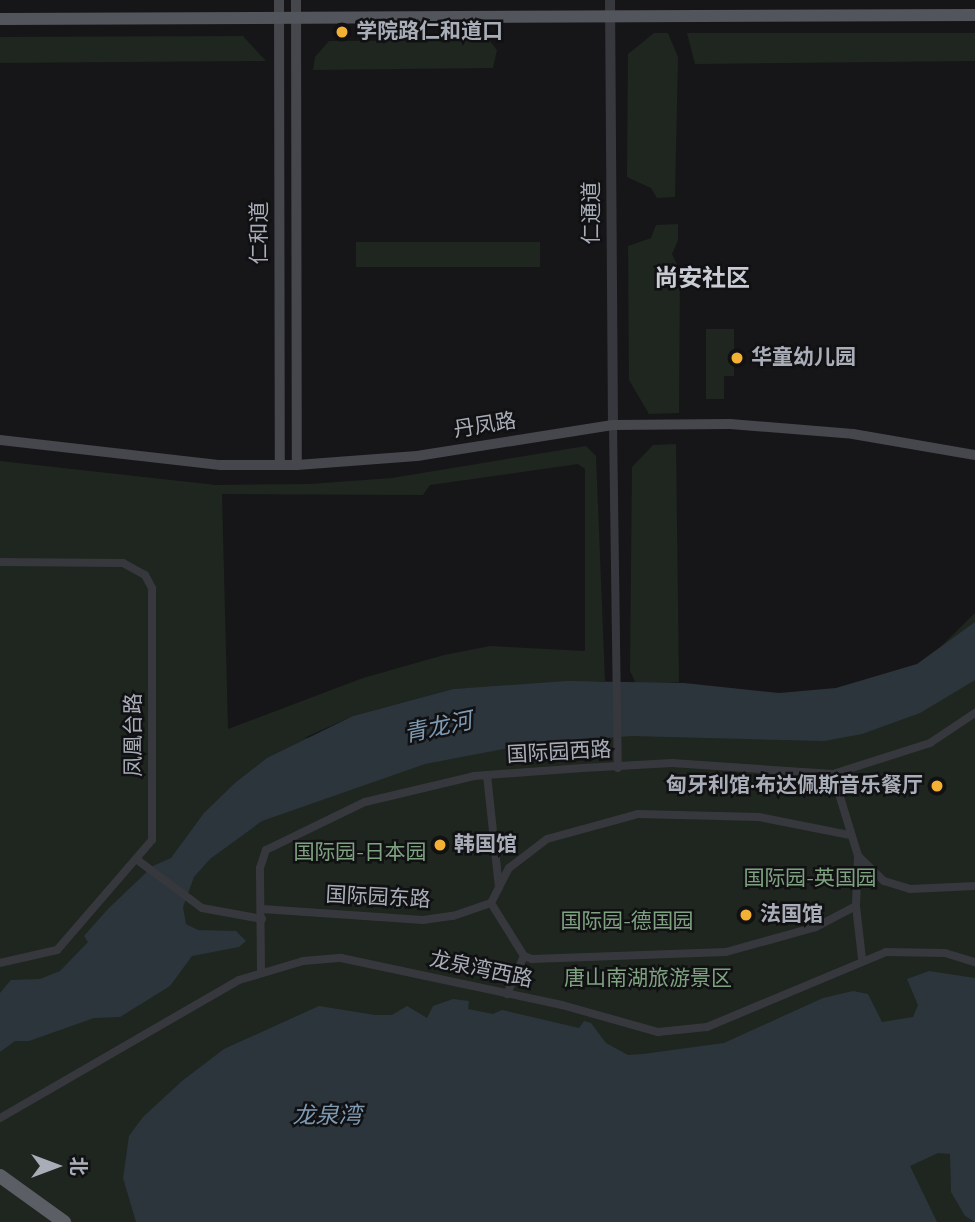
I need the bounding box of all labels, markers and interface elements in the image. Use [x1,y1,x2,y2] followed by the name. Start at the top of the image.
[356,19,503,45] place label: 学院路仁和道口
[334,24,350,40] marker: 学院路仁和道口
[579,182,605,244] street label: 仁通道
[247,202,273,264] street label: 仁和道
[654,265,750,293] district label: 尚安社区
[751,345,856,371] place label: 华童幼儿园
[729,350,745,366] marker: 华童幼儿园
[452,409,518,443] street label: 丹凤路
[121,693,147,777] street label: 凤凰台路
[401,707,475,749] water label: 青龙河
[506,738,612,768] street label: 国际园西路
[666,773,923,799] place label: 匈牙利馆·布达佩斯音乐餐厅
[929,778,945,794] marker: 匈牙利馆·布达佩斯音乐餐厅
[454,832,517,858] place label: 韩国馆
[432,837,448,853] marker: 韩国馆
[293,840,427,866] park label: 国际园-日本园
[743,866,877,892] park label: 国际园-英国园
[325,883,431,913] street label: 国际园东路
[760,902,823,928] place label: 法国馆
[738,907,754,923] marker: 法国馆
[560,909,694,935] park label: 国际园-德国园
[427,947,535,993] street label: 龙泉湾西路
[564,966,732,992] park label: 唐山南湖旅游景区
[293,1102,361,1130] water label: 龙泉湾
[21,1131,91,1201] north arrow
[66,1156,89,1176] text: 北

